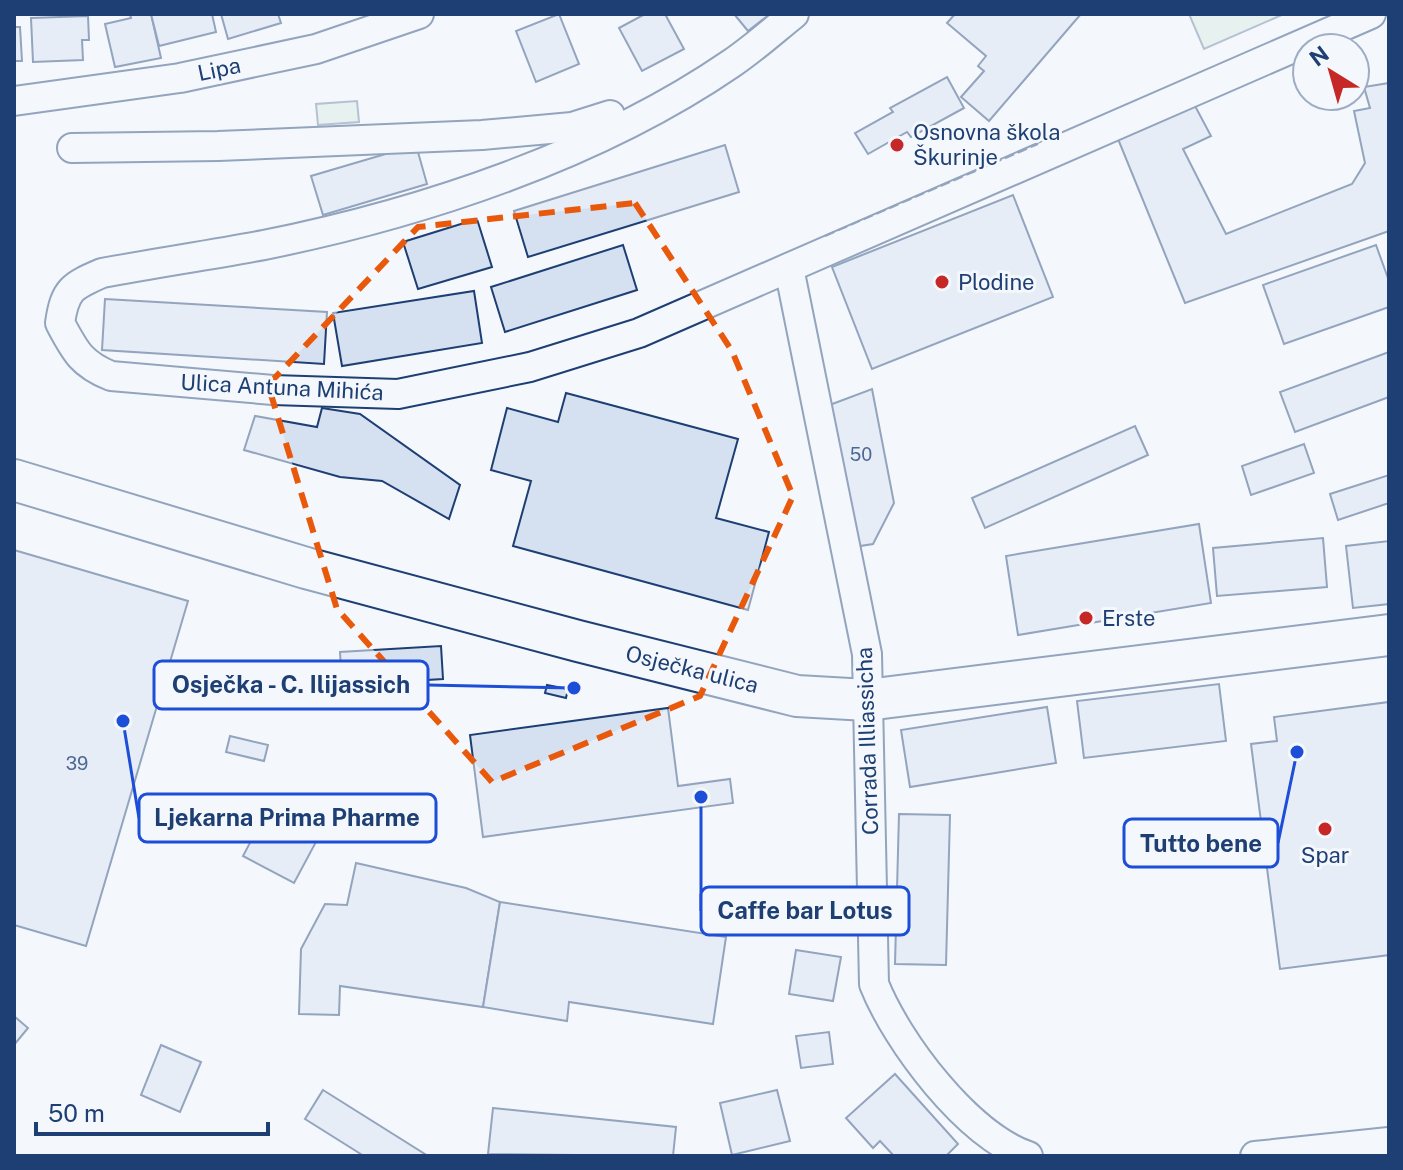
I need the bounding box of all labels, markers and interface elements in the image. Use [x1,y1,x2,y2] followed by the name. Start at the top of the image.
[1291,32,1371,112] north arrow
[1304,40,1334,72] text: N
[195,52,243,86] street label: Lipa
[913,119,1060,170] place label: Osnovna škola Škurinje
[888,136,906,154] marker: Osnovna škola Škurinje
[958,269,1035,295] place label: Plodine
[933,273,951,291] marker: Plodine
[180,369,384,405] street label: Ulica Antuna Mihića
[850,444,872,465] house number: 50
[1102,605,1156,631] place label: Erste
[1077,609,1095,627] marker: Erste
[623,640,761,698] street label: Osječka ulica
[851,647,883,835] street label: Corrada Illiassicha
[154,661,428,709] callout: Osječka - C. Ilijassich
[172,670,410,698] text: Osječka - C. Ilijassich
[66,753,88,774] house number: 39
[139,794,436,842] callout: Ljekarna Prima Pharme
[154,803,420,831] text: Ljekarna Prima Pharme
[1124,819,1278,867] callout: Tutto bene
[1316,820,1334,838] marker: Spar
[1140,829,1262,857] text: Tutto bene
[1301,842,1349,868] place label: Spar
[701,887,909,935] callout: Caffe bar Lotus
[717,896,893,924] text: Caffe bar Lotus
[36,1086,268,1136] scale bar
[48,1099,105,1127] text: 50 m

